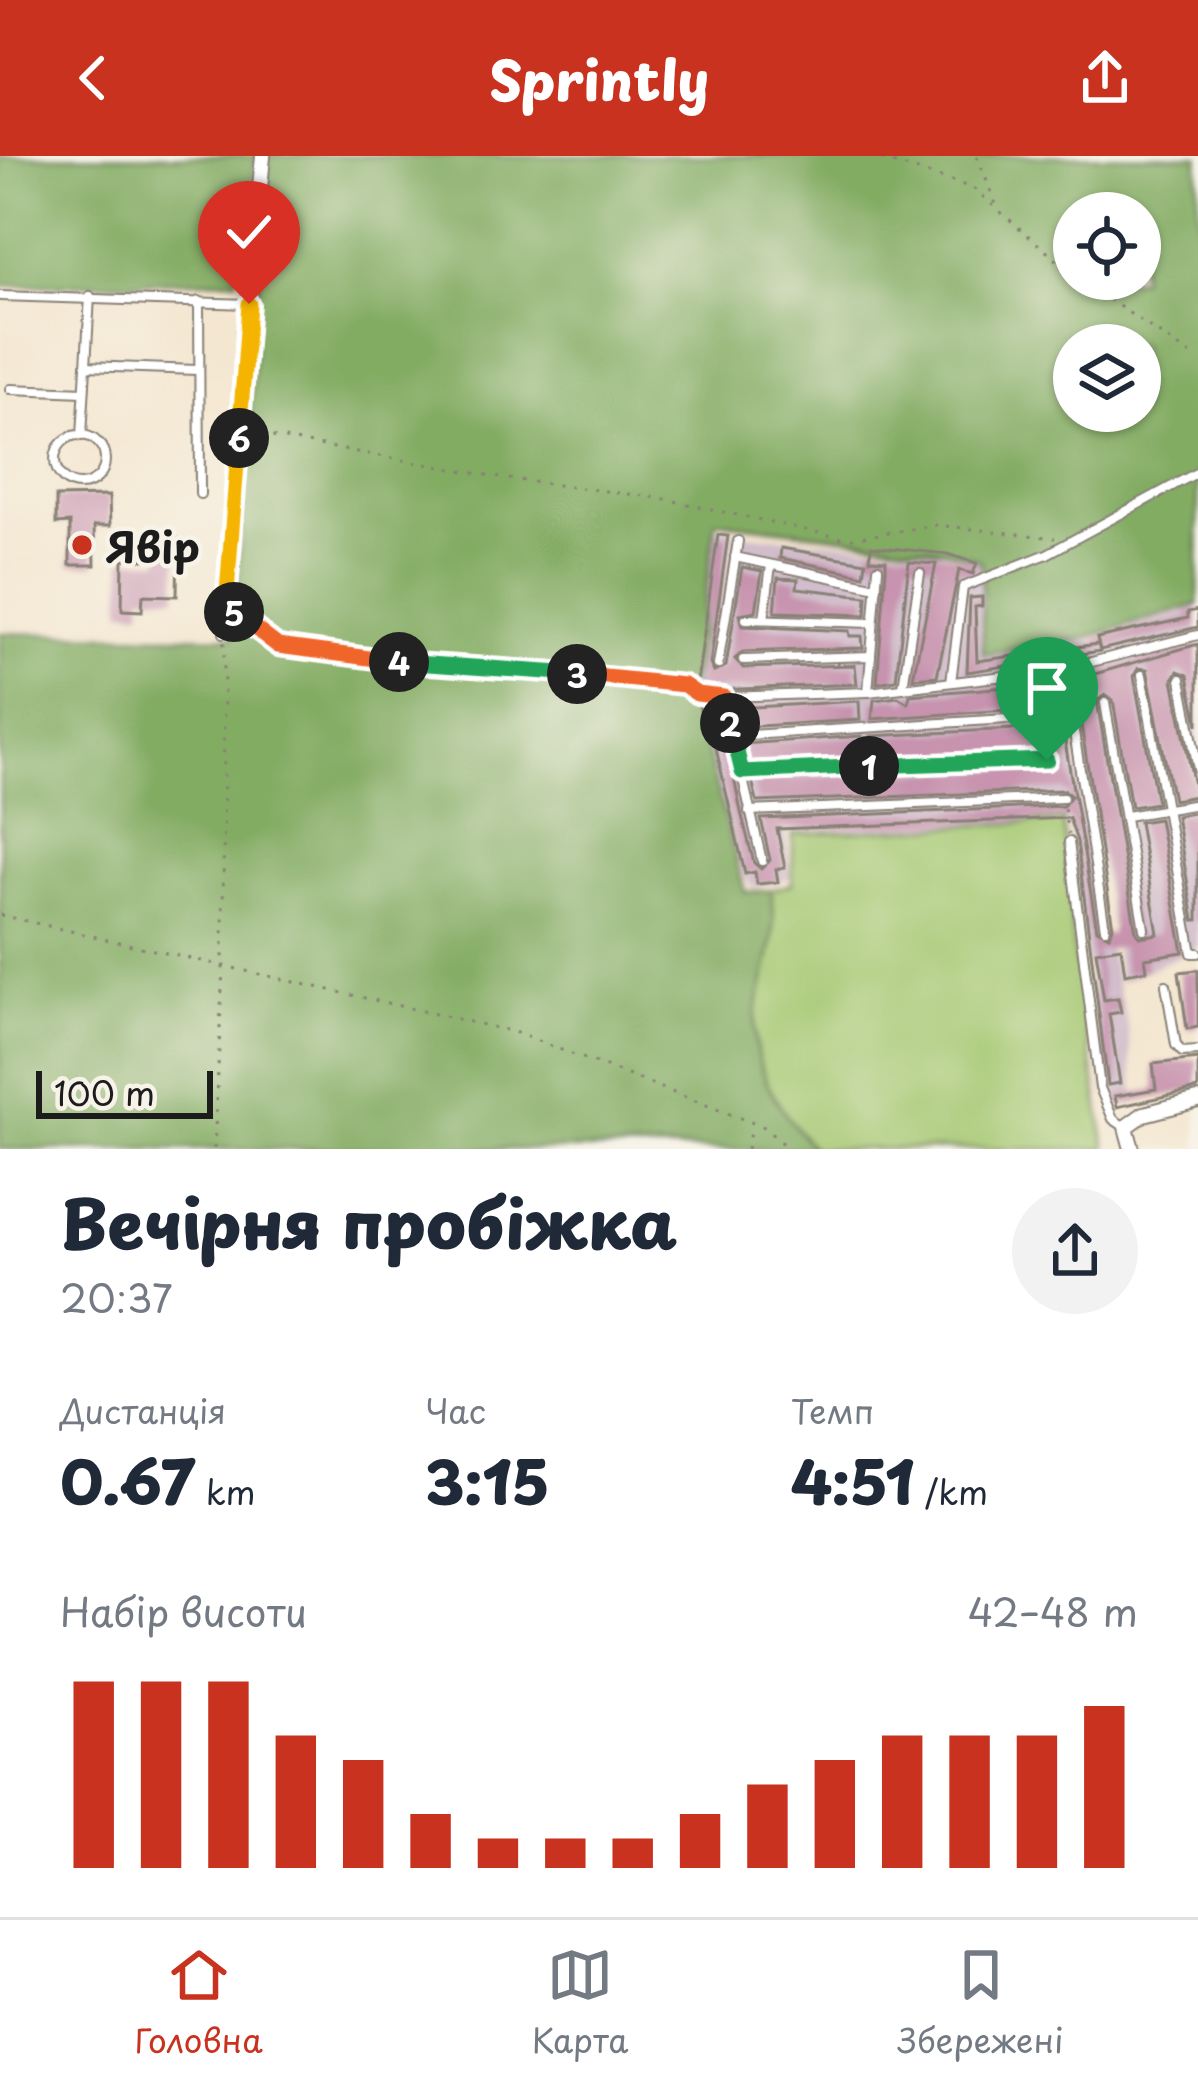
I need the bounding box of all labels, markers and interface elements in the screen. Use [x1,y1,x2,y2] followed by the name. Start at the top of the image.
[489,38,709,119] text: Sprintly
[60,45,126,111] icon: back
[1072,45,1138,111] icon: share
[198,181,300,304] pin
[1053,192,1161,432] map controls
[1053,192,1161,300] button: locate
[216,199,282,265] icon: check
[1053,324,1161,432] button: layers
[209,408,269,468] pin: 6
[227,413,251,463] text: 6
[106,514,200,577] place label: Явір
[69,532,95,558] marker: Явір
[204,582,264,642] pin: 5
[223,587,245,637] text: 5
[369,632,429,692] pin: 4
[388,637,410,687] text: 4
[996,637,1098,760] pin
[547,644,607,704] pin: 3
[566,649,588,699] text: 3
[1014,655,1080,721] icon: arrive
[700,693,760,753] pin: 2
[718,698,742,748] text: 2
[839,736,899,796] pin: 1
[861,741,877,791] text: 1
[36,1065,213,1118] scale bar
[54,1067,155,1117] text: 100 m
[60,1172,678,1271] text: Вечірня пробіжка
[1012,1188,1138,1314] button: share
[60,1267,173,1326] text: 20:37
[60,1385,226,1435] text: Дистанція
[425,1385,486,1435] text: Час
[791,1385,874,1435] text: Темп
[60,1435,195,1525] text: 0.67
[425,1435,550,1525] text: 3:15
[791,1435,914,1525] text: 4:51
[195,1466,255,1516] text: km
[914,1466,988,1516] text: /km
[60,1581,307,1640] text: Набір висоти
[968,1581,1138,1640] text: 42–48 m
[134,1942,263,2064] tab: Головна
[532,1942,629,2064] tab: Карта
[898,1942,1064,2064] tab: Збережені

